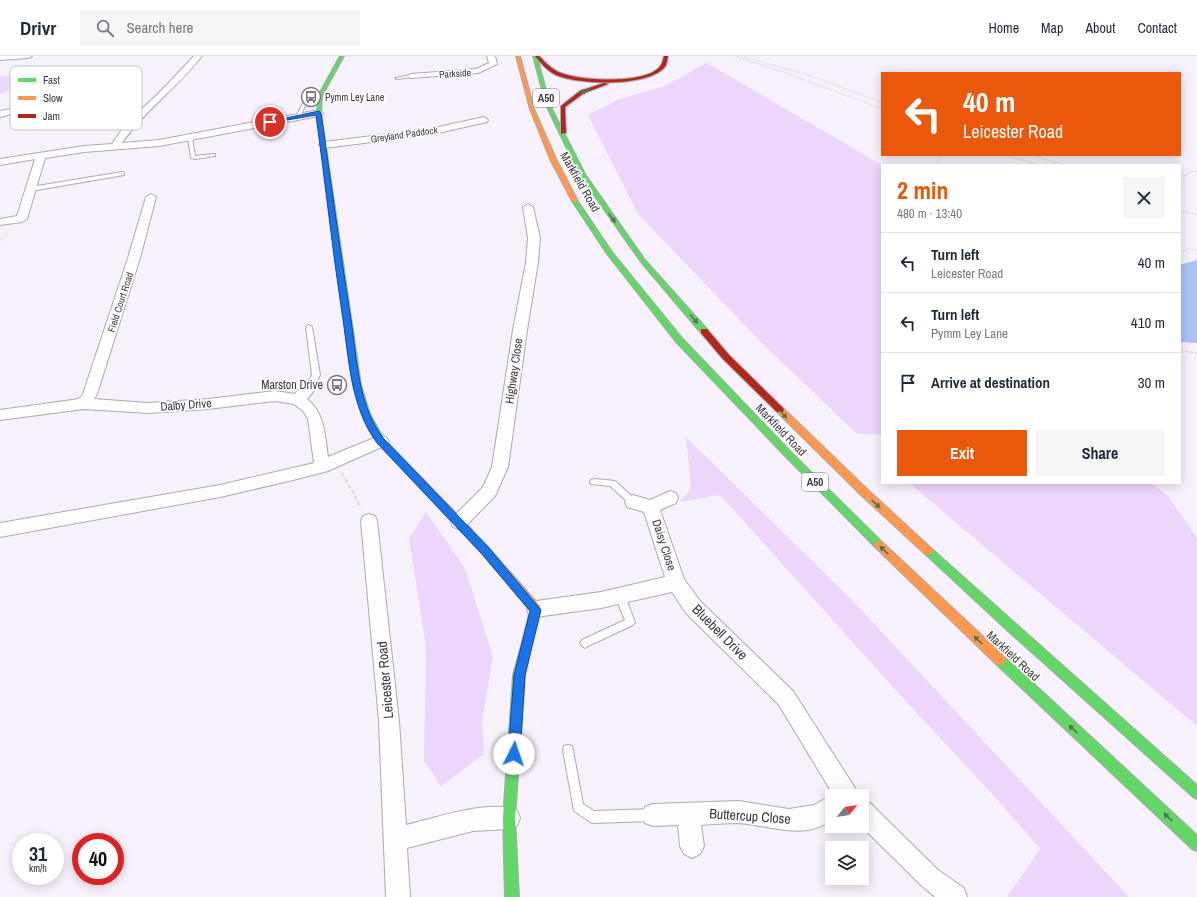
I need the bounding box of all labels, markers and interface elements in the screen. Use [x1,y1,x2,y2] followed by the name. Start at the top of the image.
[80,10,360,46] search box
[20,15,56,41] text: Drivr
[94,17,116,39] icon: search
[126,17,193,38] text: Search here
[988,19,1019,37] text: Home
[1041,19,1063,37] text: Map
[1085,19,1115,37] text: About
[1137,19,1177,37] text: Contact
[10,66,142,130] legend
[438,66,472,81] street label: Parkside
[43,73,61,87] text: Fast
[963,83,1015,121] text: 40 m
[300,86,322,108] bus stop icon: Pymm Ley Lane
[578,88,590,94] one-way arrow
[897,88,949,140] icon: left
[533,89,559,107] road number: A50
[43,91,63,105] text: Slow
[325,91,385,104] place label: Pymm Ley Lane
[253,105,287,139] pin
[43,109,60,123] text: Jam
[259,111,281,133] icon: arrive
[963,119,1063,144] text: Leicester Road
[370,123,439,146] street label: Greyland Paddock
[556,149,604,215] street label: Markfield Road
[897,174,948,206] text: 2 min
[1123,177,1165,219] button: close
[897,205,962,222] text: 480 m · 13:40
[608,213,616,224] one-way arrow
[931,244,979,265] text: Turn left
[897,252,919,274] icon: left
[1138,252,1165,273] text: 40 m
[931,265,1003,282] text: Leicester Road
[105,270,136,334] street label: Field Court Road
[931,304,979,325] text: Turn left
[897,312,919,334] icon: left
[1131,312,1165,333] text: 410 m
[689,314,698,325] one-way arrow
[931,325,1008,342] text: Pymm Ley Lane
[501,337,527,405] street label: Highway Close
[897,372,919,394] icon: arrive
[931,372,1050,393] text: Arrive at destination
[1138,372,1165,393] text: 30 m
[326,374,348,396] bus stop icon: Marston Drive
[261,377,323,393] place label: Marston Drive
[160,395,212,415] street label: Dalby Drive
[752,400,810,460] street label: Markfield Road
[778,409,788,419] one-way arrow
[897,430,1027,476] button: Exit
[1035,430,1165,476] button: Share
[802,473,828,491] road number: A50
[872,499,881,508] one-way arrow
[648,517,680,573] street label: Daisy Close
[879,545,889,555] one-way arrow
[688,600,752,664] street label: Bluebell Drive
[983,627,1043,685] street label: Markfield Road
[973,635,983,645] one-way arrow
[373,640,397,720] street label: Leicester Road
[1068,724,1078,734] one-way arrow
[493,733,535,775] position arrow
[825,789,869,833] north arrow
[825,789,869,885] map controls
[709,804,791,828] street label: Buttercup Close
[1163,813,1174,822] one-way arrow
[72,833,124,885] speed limit sign: 40
[29,840,47,867] text: 31
[825,841,869,885] button: layers
[29,862,47,875] text: km/h

